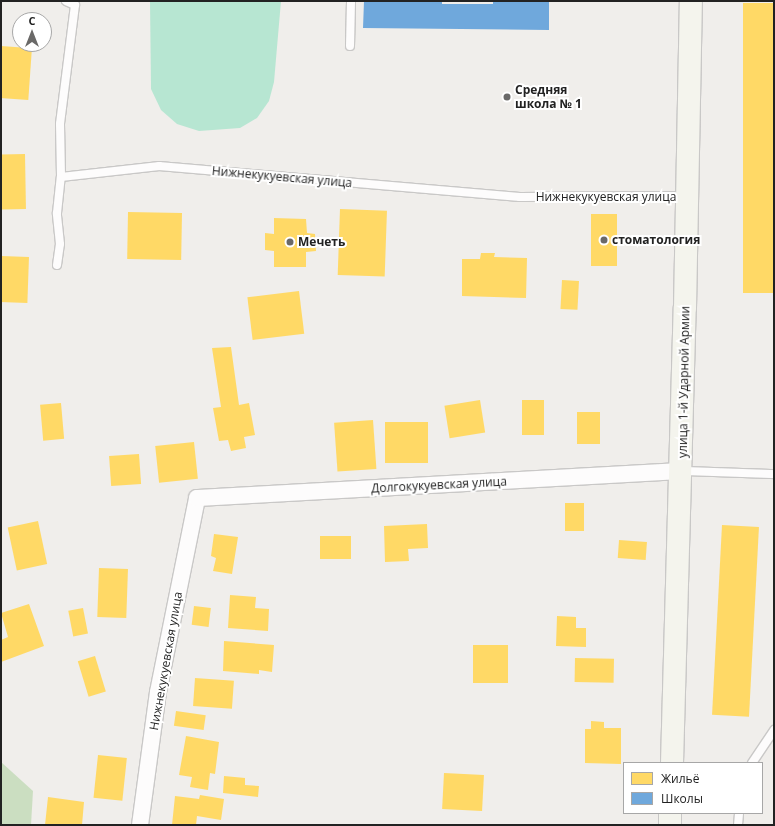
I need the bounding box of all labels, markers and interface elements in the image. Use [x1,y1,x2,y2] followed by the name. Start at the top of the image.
[12,12,52,52] north arrow
[28,13,36,28] text: С
[515,83,582,111] place label: Средняя школа № 1
[502,92,512,102] marker: Средняя школа № 1
[211,164,353,190] street label: Нижнекукуевская улица
[536,190,676,204] street label: Нижнекукуевская улица
[612,233,700,247] place label: стоматология
[298,235,345,249] place label: Мечеть
[599,235,609,245] marker: стоматология
[285,237,295,247] marker: Мечеть
[675,306,693,458] street label: улица 1-й Ударной Армии
[371,474,507,496] street label: Долгокукуевская улица
[147,590,185,732] street label: Нижнекукуевская улица
[623,762,763,814] legend
[661,770,699,787] text: Жильё
[661,790,703,807] text: Школы

